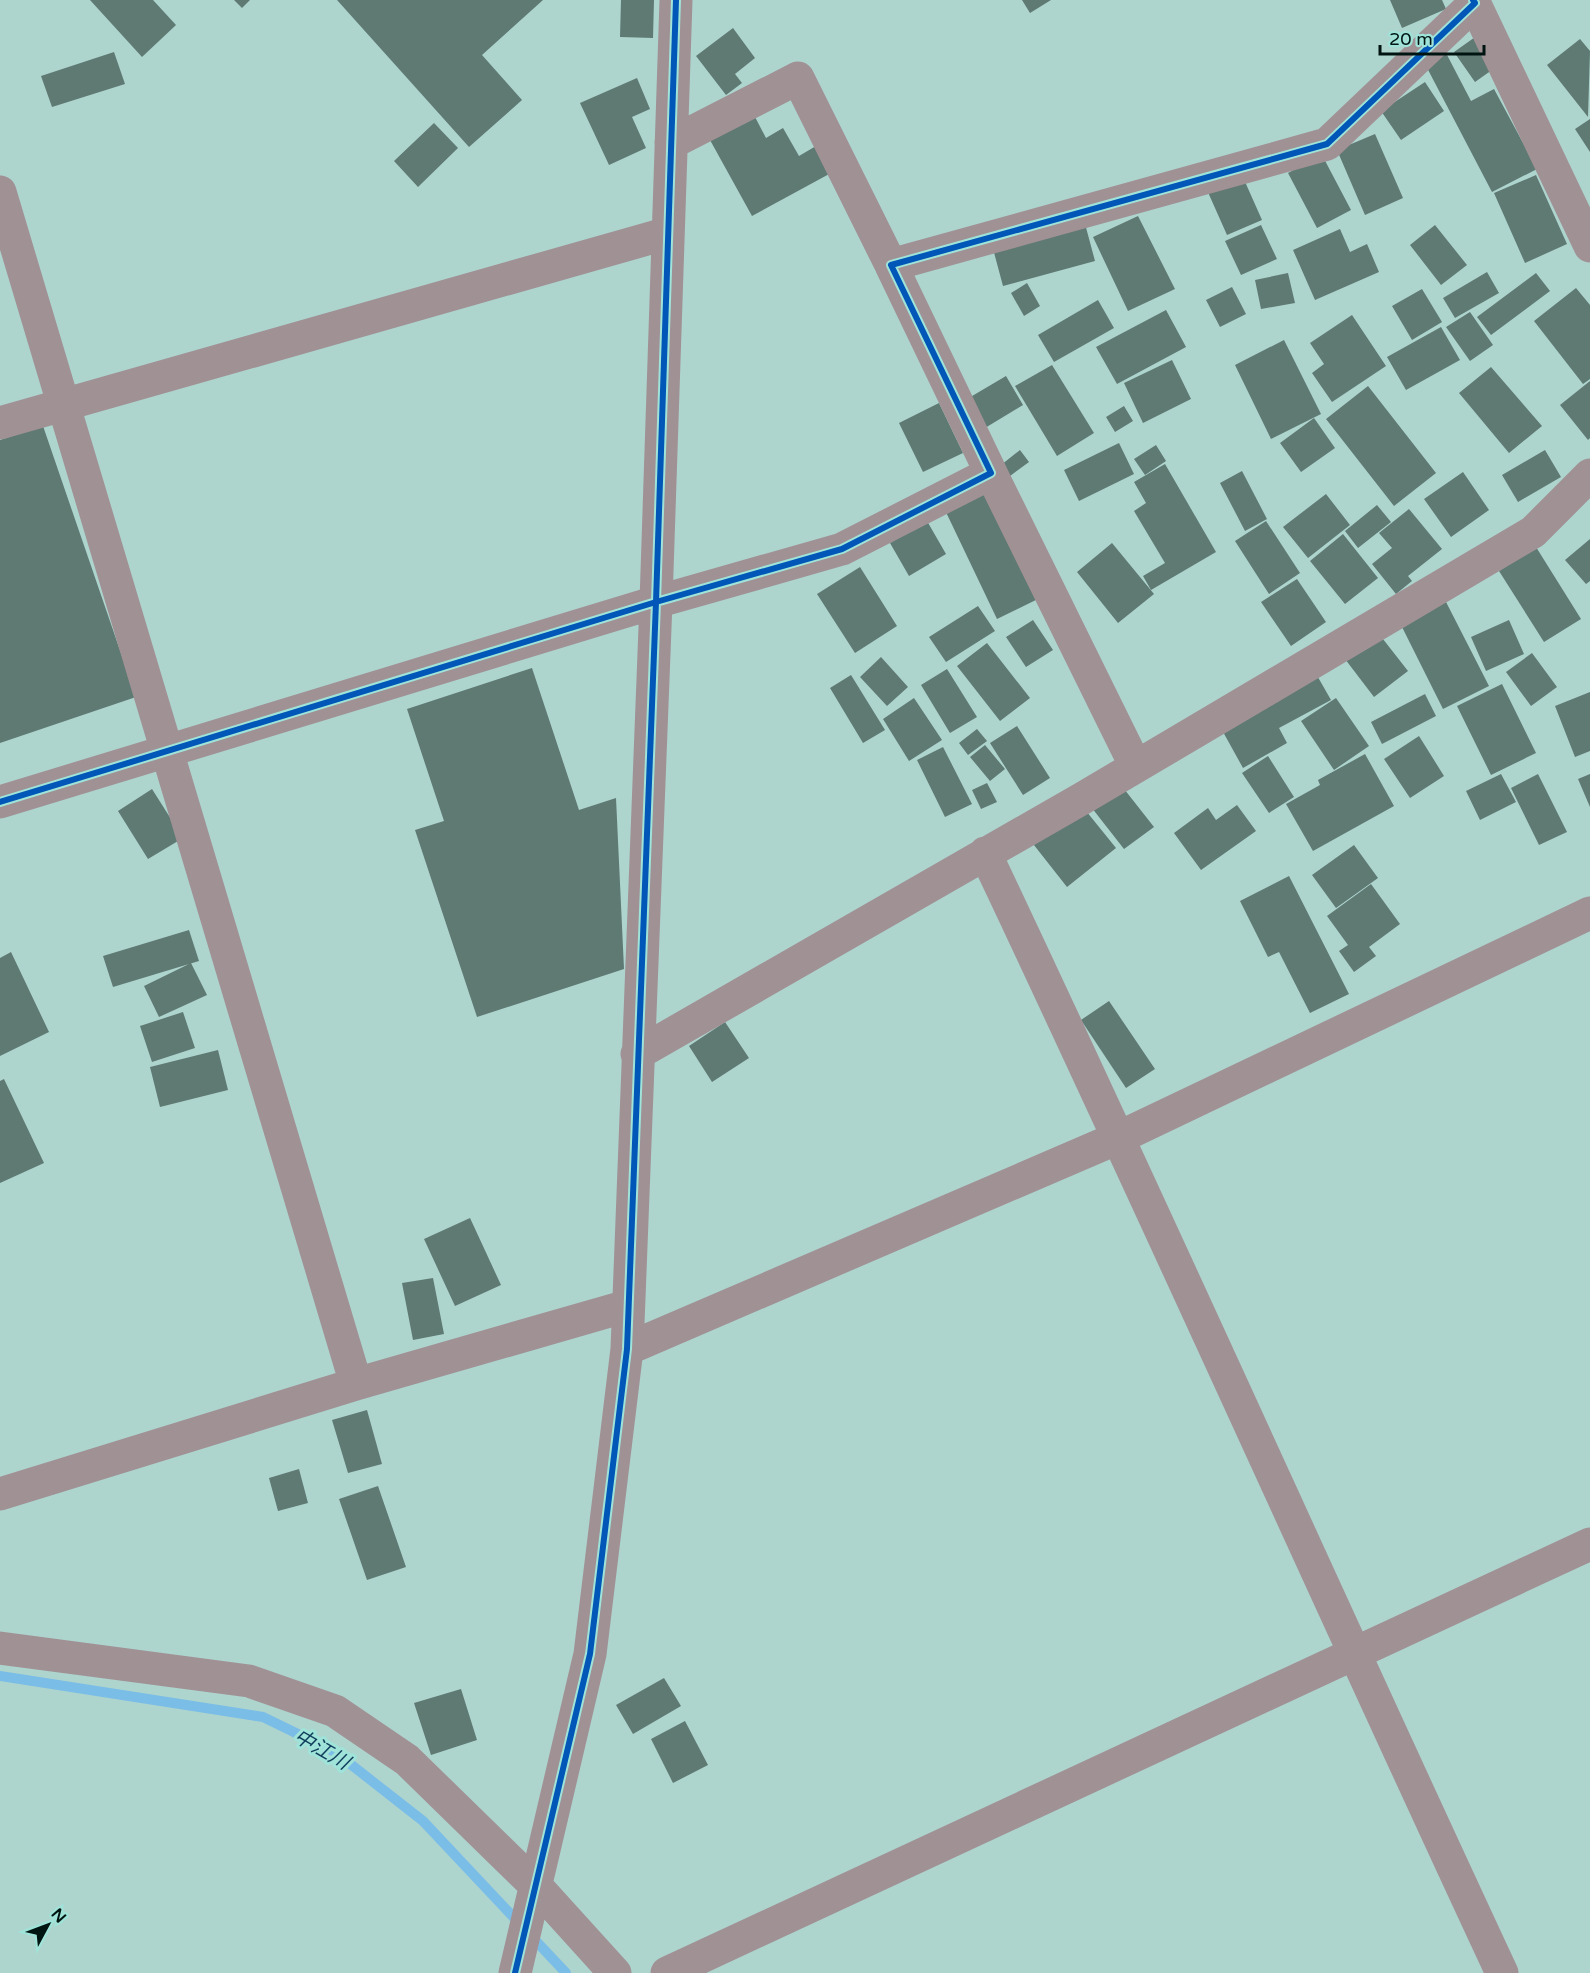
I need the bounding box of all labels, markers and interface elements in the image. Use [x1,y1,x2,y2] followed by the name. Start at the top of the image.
[1380,18,1484,56] scale bar
[1389,28,1433,50] text: 20 m
[290,1724,355,1776] water label: 中江川
[18,1895,78,1955] north arrow
[47,1904,70,1927] text: N

